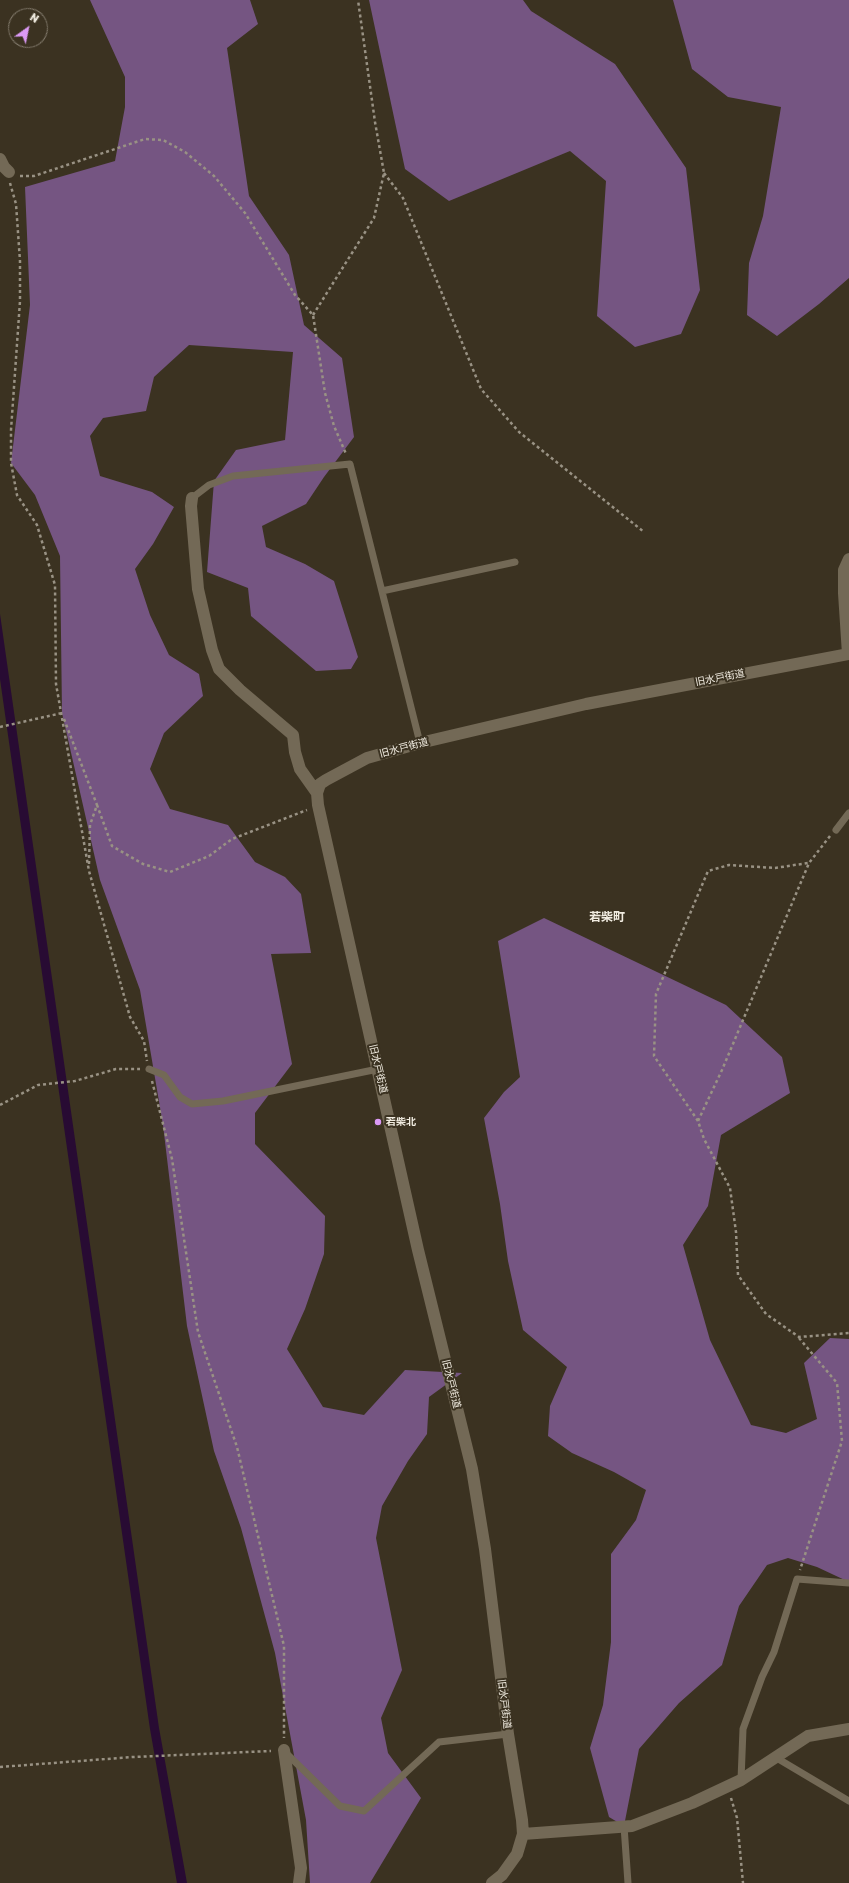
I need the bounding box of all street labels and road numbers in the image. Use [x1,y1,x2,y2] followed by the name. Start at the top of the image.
[694,667,746,689] street label: 旧水戸街道
[378,736,430,760] street label: 旧水戸街道
[367,1043,389,1095] street label: 旧水戸街道
[439,1358,463,1410] street label: 旧水戸街道
[495,1678,513,1730] street label: 旧水戸街道

